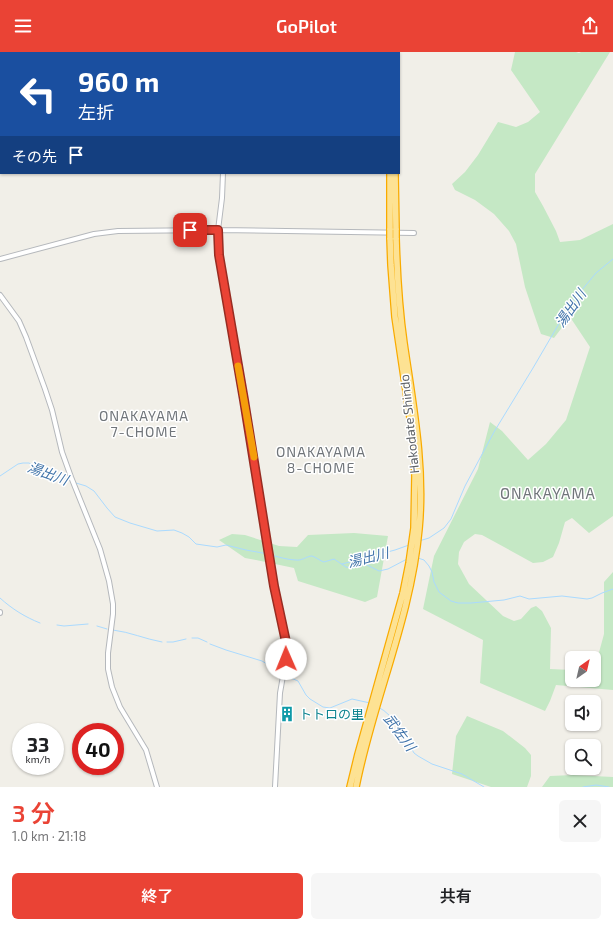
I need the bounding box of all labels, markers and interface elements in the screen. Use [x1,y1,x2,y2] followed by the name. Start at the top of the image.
[12,15,34,37] icon: menu
[276,15,337,37] text: GoPilot
[579,15,601,37] icon: share
[78,64,159,98] text: 960 m
[12,68,64,120] icon: left
[78,101,114,123] text: 左折
[65,144,87,166] icon: arrive
[12,147,57,165] text: その先
[173,213,207,247] pin
[179,219,201,241] icon: arrive
[551,284,590,330] water label: 湯出川
[396,374,422,474] street label: Hakodate Shindo
[99,407,189,440] district label: ONAKAYAMA 7-CHOME
[276,443,366,476] district label: ONAKAYAMA 8-CHOME
[25,458,73,489] water label: 湯出川
[500,484,596,502] district label: ONAKAYAMA
[346,543,392,570] water label: 湯出川
[265,638,307,680] position arrow
[565,651,601,687] north arrow
[565,651,601,775] map controls
[565,695,601,731] button: sound
[278,705,296,723] building icon: トトロの里
[299,706,364,722] place label: トトロの里
[381,710,421,755] water label: 武佐川
[72,723,124,775] speed limit sign: 40
[27,732,49,756] text: 33
[565,739,601,775] button: search
[26,753,50,765] text: km/h
[12,798,55,827] text: 3 分
[559,800,601,842] button: close
[12,828,86,844] text: 1.0 km · 21:18
[12,873,303,919] button: 終了
[311,873,601,919] button: 共有

